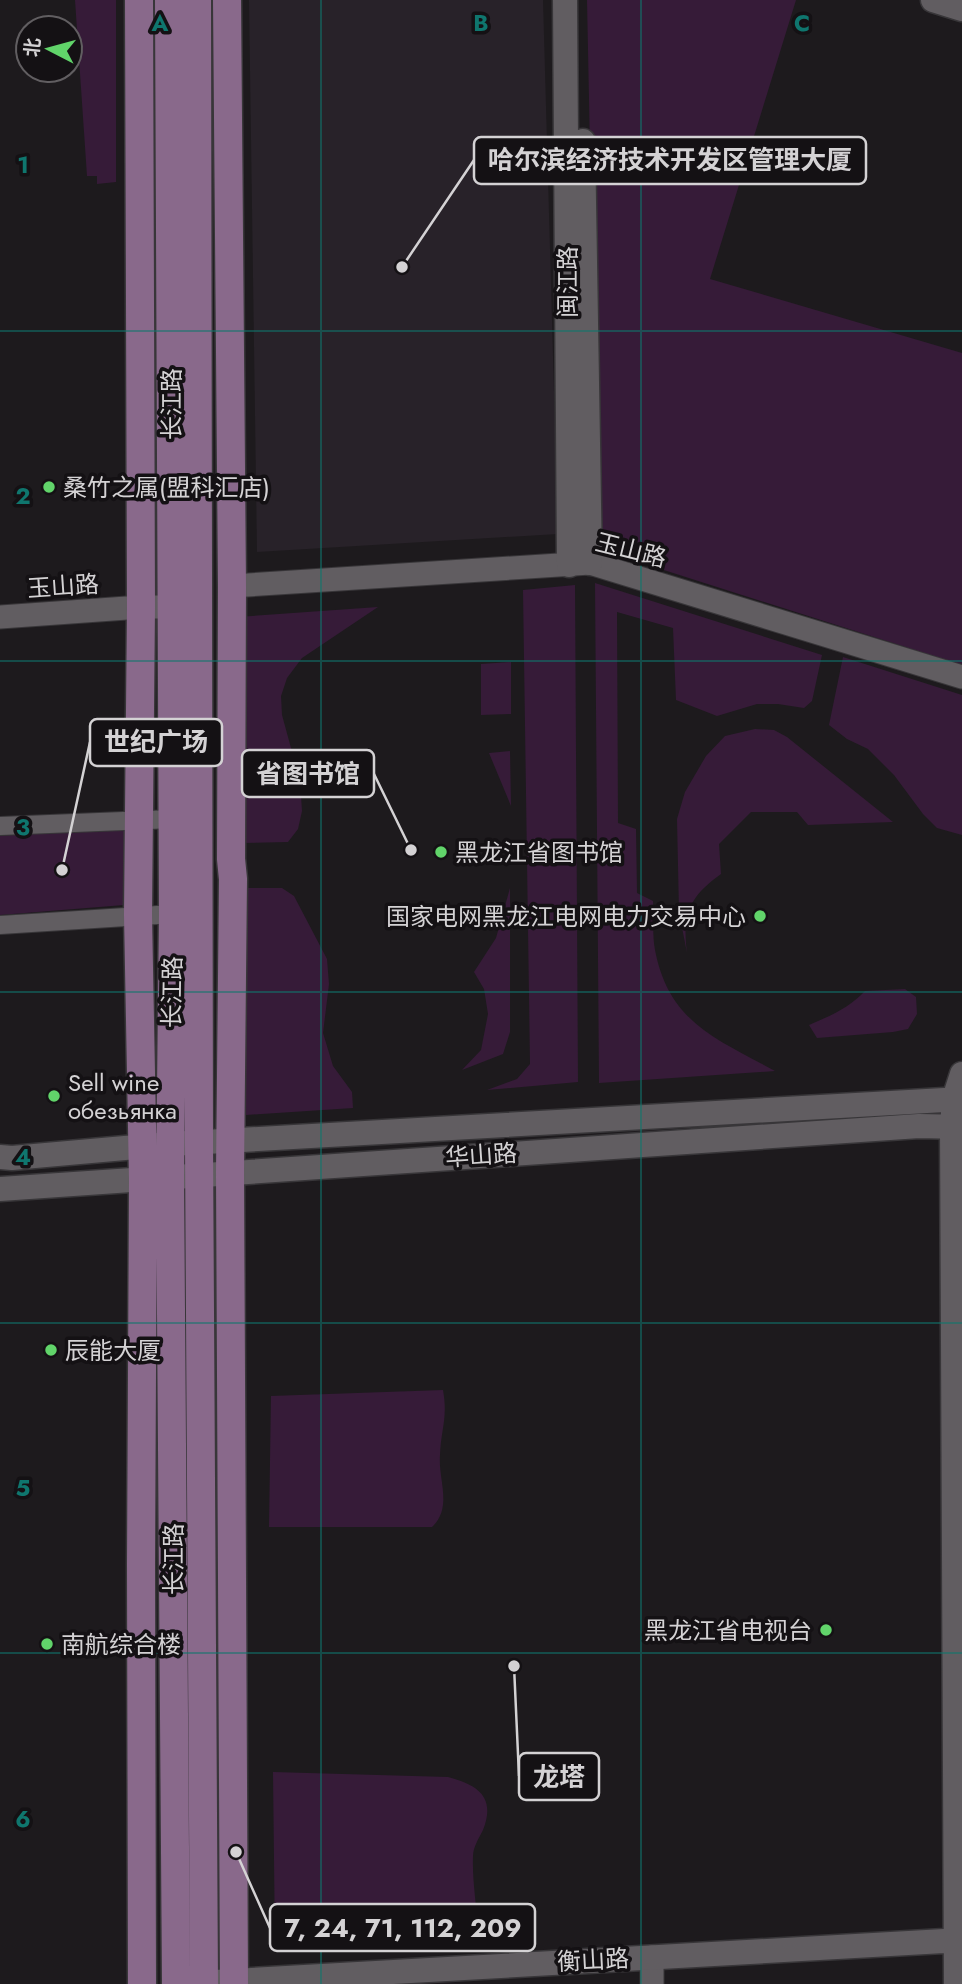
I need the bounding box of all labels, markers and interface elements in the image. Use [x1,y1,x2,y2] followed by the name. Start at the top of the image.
[151,6,169,40] text: A
[473,6,489,40] text: B
[794,6,810,40] text: C
[14,14,84,84] north arrow
[18,36,47,58] text: 北
[474,137,866,184] callout: 哈尔滨经济技术开发区管理大厦
[488,141,852,179] text: 哈尔滨经济技术开发区管理大厦
[17,148,29,182] text: 1
[550,246,585,318] street label: 闽江路
[154,368,189,440] street label: 长江路
[63,470,270,505] place label: 桑竹之属(盟科汇店)
[15,479,31,513] text: 2
[41,479,57,495] marker: 桑竹之属(盟科汇店)
[592,524,670,576] street label: 玉山路
[26,566,100,606] street label: 玉山路
[90,719,222,766] callout: 世纪广场
[104,723,208,761] text: 世纪广场
[242,750,374,797] callout: 省图书馆
[256,755,360,793] text: 省图书馆
[16,810,30,844] text: 3
[455,835,623,870] place label: 黑龙江省图书馆
[433,844,449,860] marker: 黑龙江省图书馆
[386,899,746,934] place label: 国家电网黑龙江电网电力交易中心
[752,908,768,924] marker: 国家电网黑龙江电网电力交易中心
[154,956,190,1028] street label: 长江路
[68,1065,177,1128] place label: Sell wine обезьянка
[46,1088,62,1104] marker: Sell wine обезьянка
[444,1135,518,1175] street label: 华山路
[15,1140,31,1174] text: 4
[65,1333,161,1368] place label: 辰能大厦
[43,1342,59,1358] marker: 辰能大厦
[16,1471,30,1505] text: 5
[156,1523,191,1595] street label: 长江路
[644,1613,812,1648] place label: 黑龙江省电视台
[818,1622,834,1638] marker: 黑龙江省电视台
[61,1627,181,1662] place label: 南航综合楼
[39,1636,55,1652] marker: 南航综合楼
[519,1753,599,1800] callout: 龙塔
[533,1758,585,1796] text: 龙塔
[15,1802,31,1836] text: 6
[270,1904,535,1951] callout: 7, 24, 71, 112, 209
[284,1909,522,1947] text: 7, 24, 71, 112, 209
[556,1941,630,1979] street label: 衡山路

